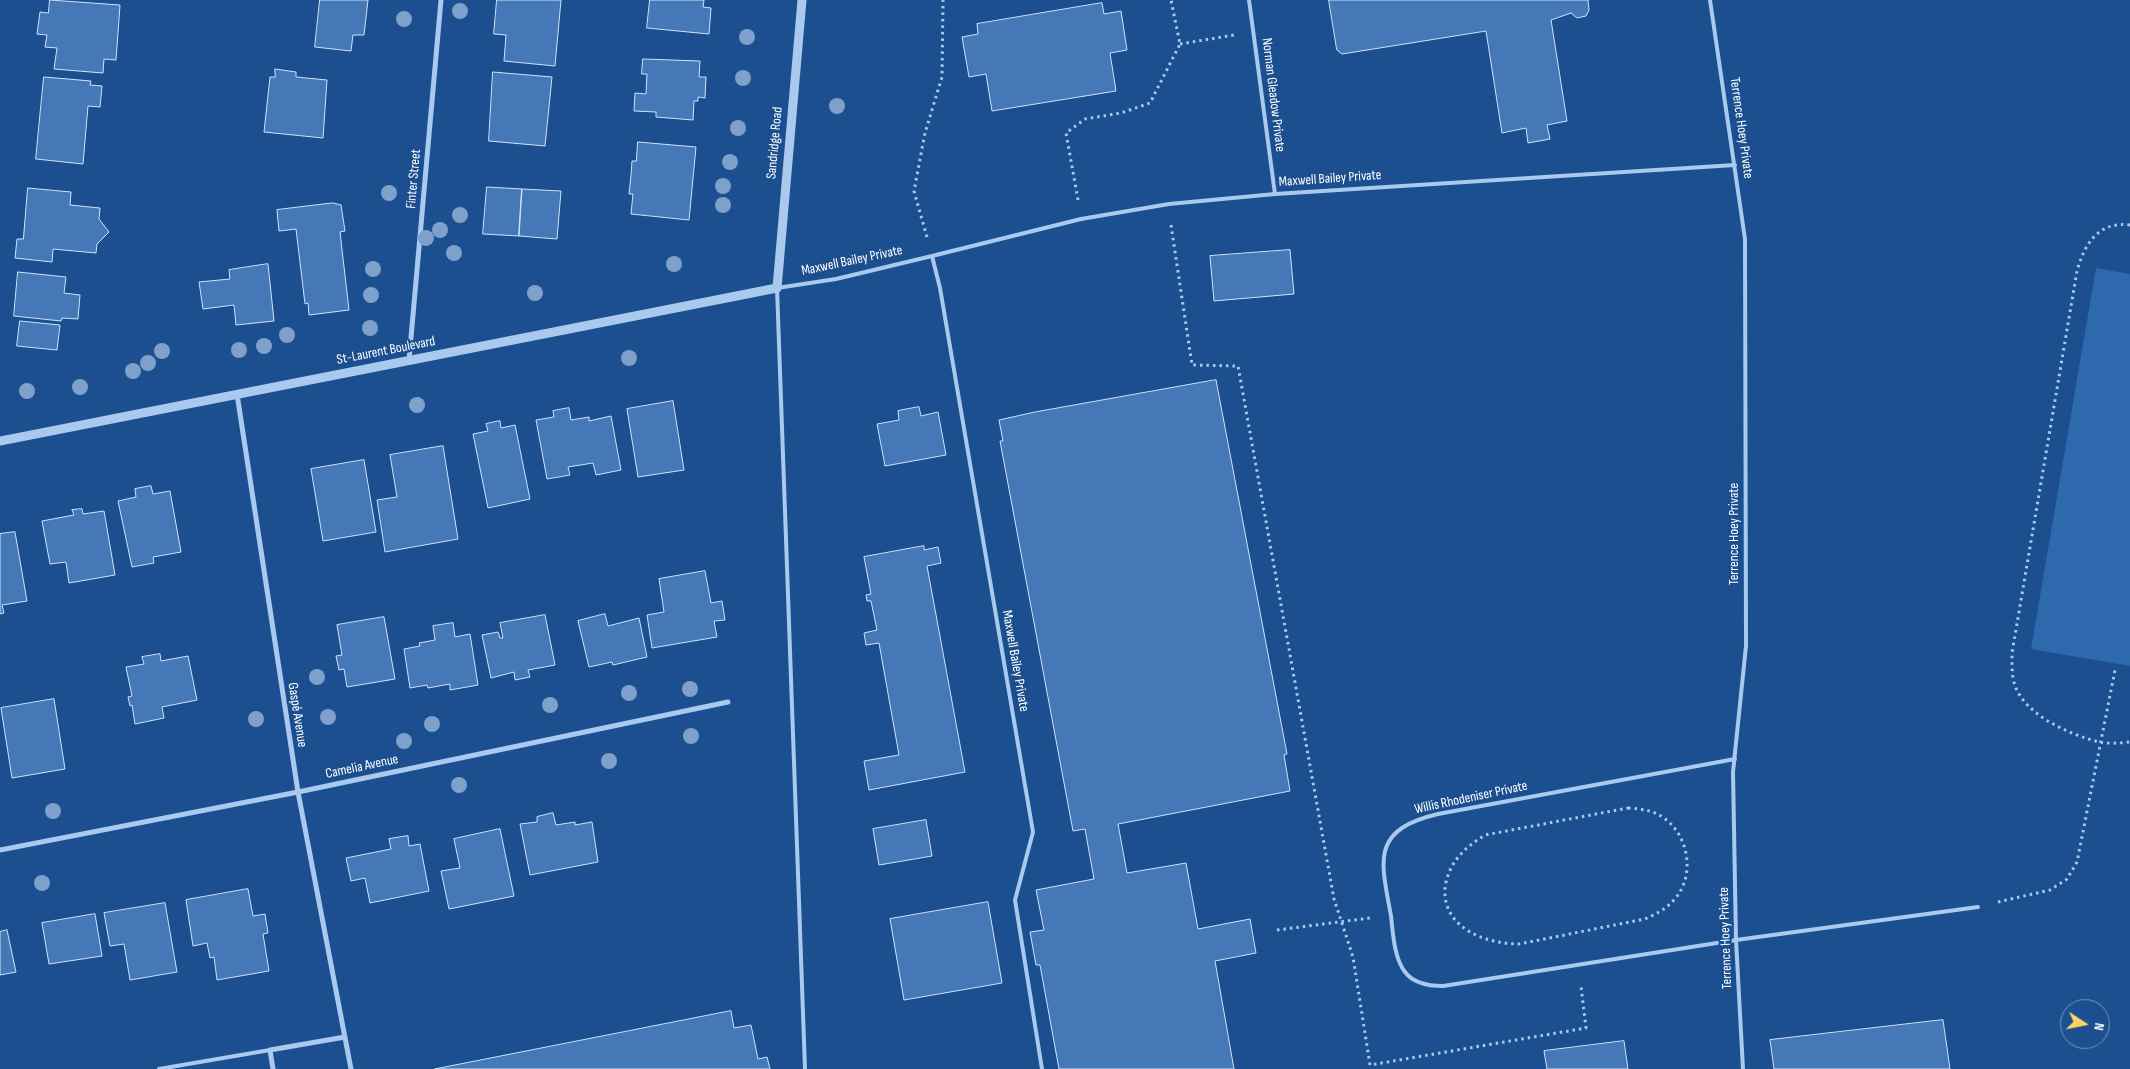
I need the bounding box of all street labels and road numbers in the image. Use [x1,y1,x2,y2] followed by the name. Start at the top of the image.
[1258,37,1288,153] street label: Norman Gleadow Private
[1726,76,1756,180] street label: Terrence Hoey Private
[763,106,787,180] street label: Sandridge Road
[403,148,425,210] street label: Finter Street
[1278,167,1382,191] street label: Maxwell Bailey Private
[800,242,904,280] street label: Maxwell Bailey Private
[335,333,437,369] street label: St-Laurent Boulevard
[1726,483,1742,585] street label: Terrence Hoey Private
[998,609,1032,713] street label: Maxwell Bailey Private
[284,681,310,749] street label: Gaspé Avenue
[324,751,400,783] street label: Camelia Avenue
[1413,778,1529,818] street label: Willis Rhodeniser Private
[1716,887,1736,989] street label: Terrence Hoey Private

